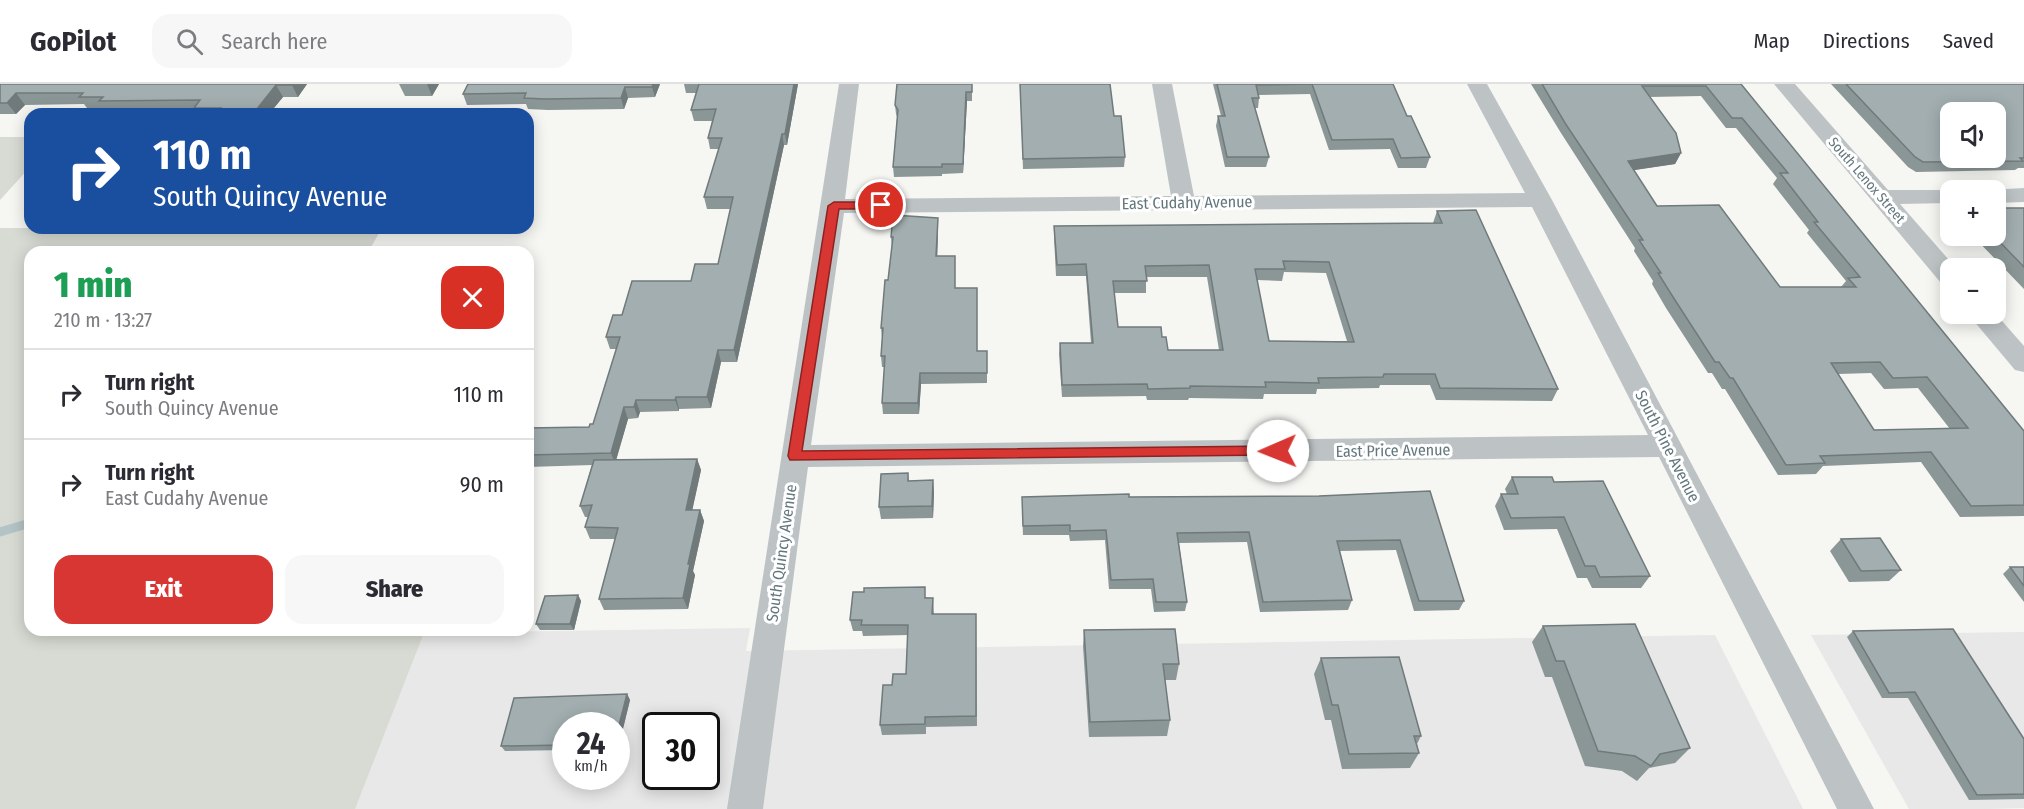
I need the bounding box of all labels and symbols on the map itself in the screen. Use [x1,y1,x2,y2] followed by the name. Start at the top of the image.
[1825,134,1909,227] street label: South Lenox Street
[855,179,906,230] pin
[1121,192,1253,213] street label: East Cudahy Avenue
[1631,387,1704,505] street label: South Pine Avenue
[1246,419,1310,483] position arrow
[1335,440,1451,461] street label: East Price Avenue
[762,483,801,623] street label: South Quincy Avenue
[642,712,720,790] speed limit sign: 30

